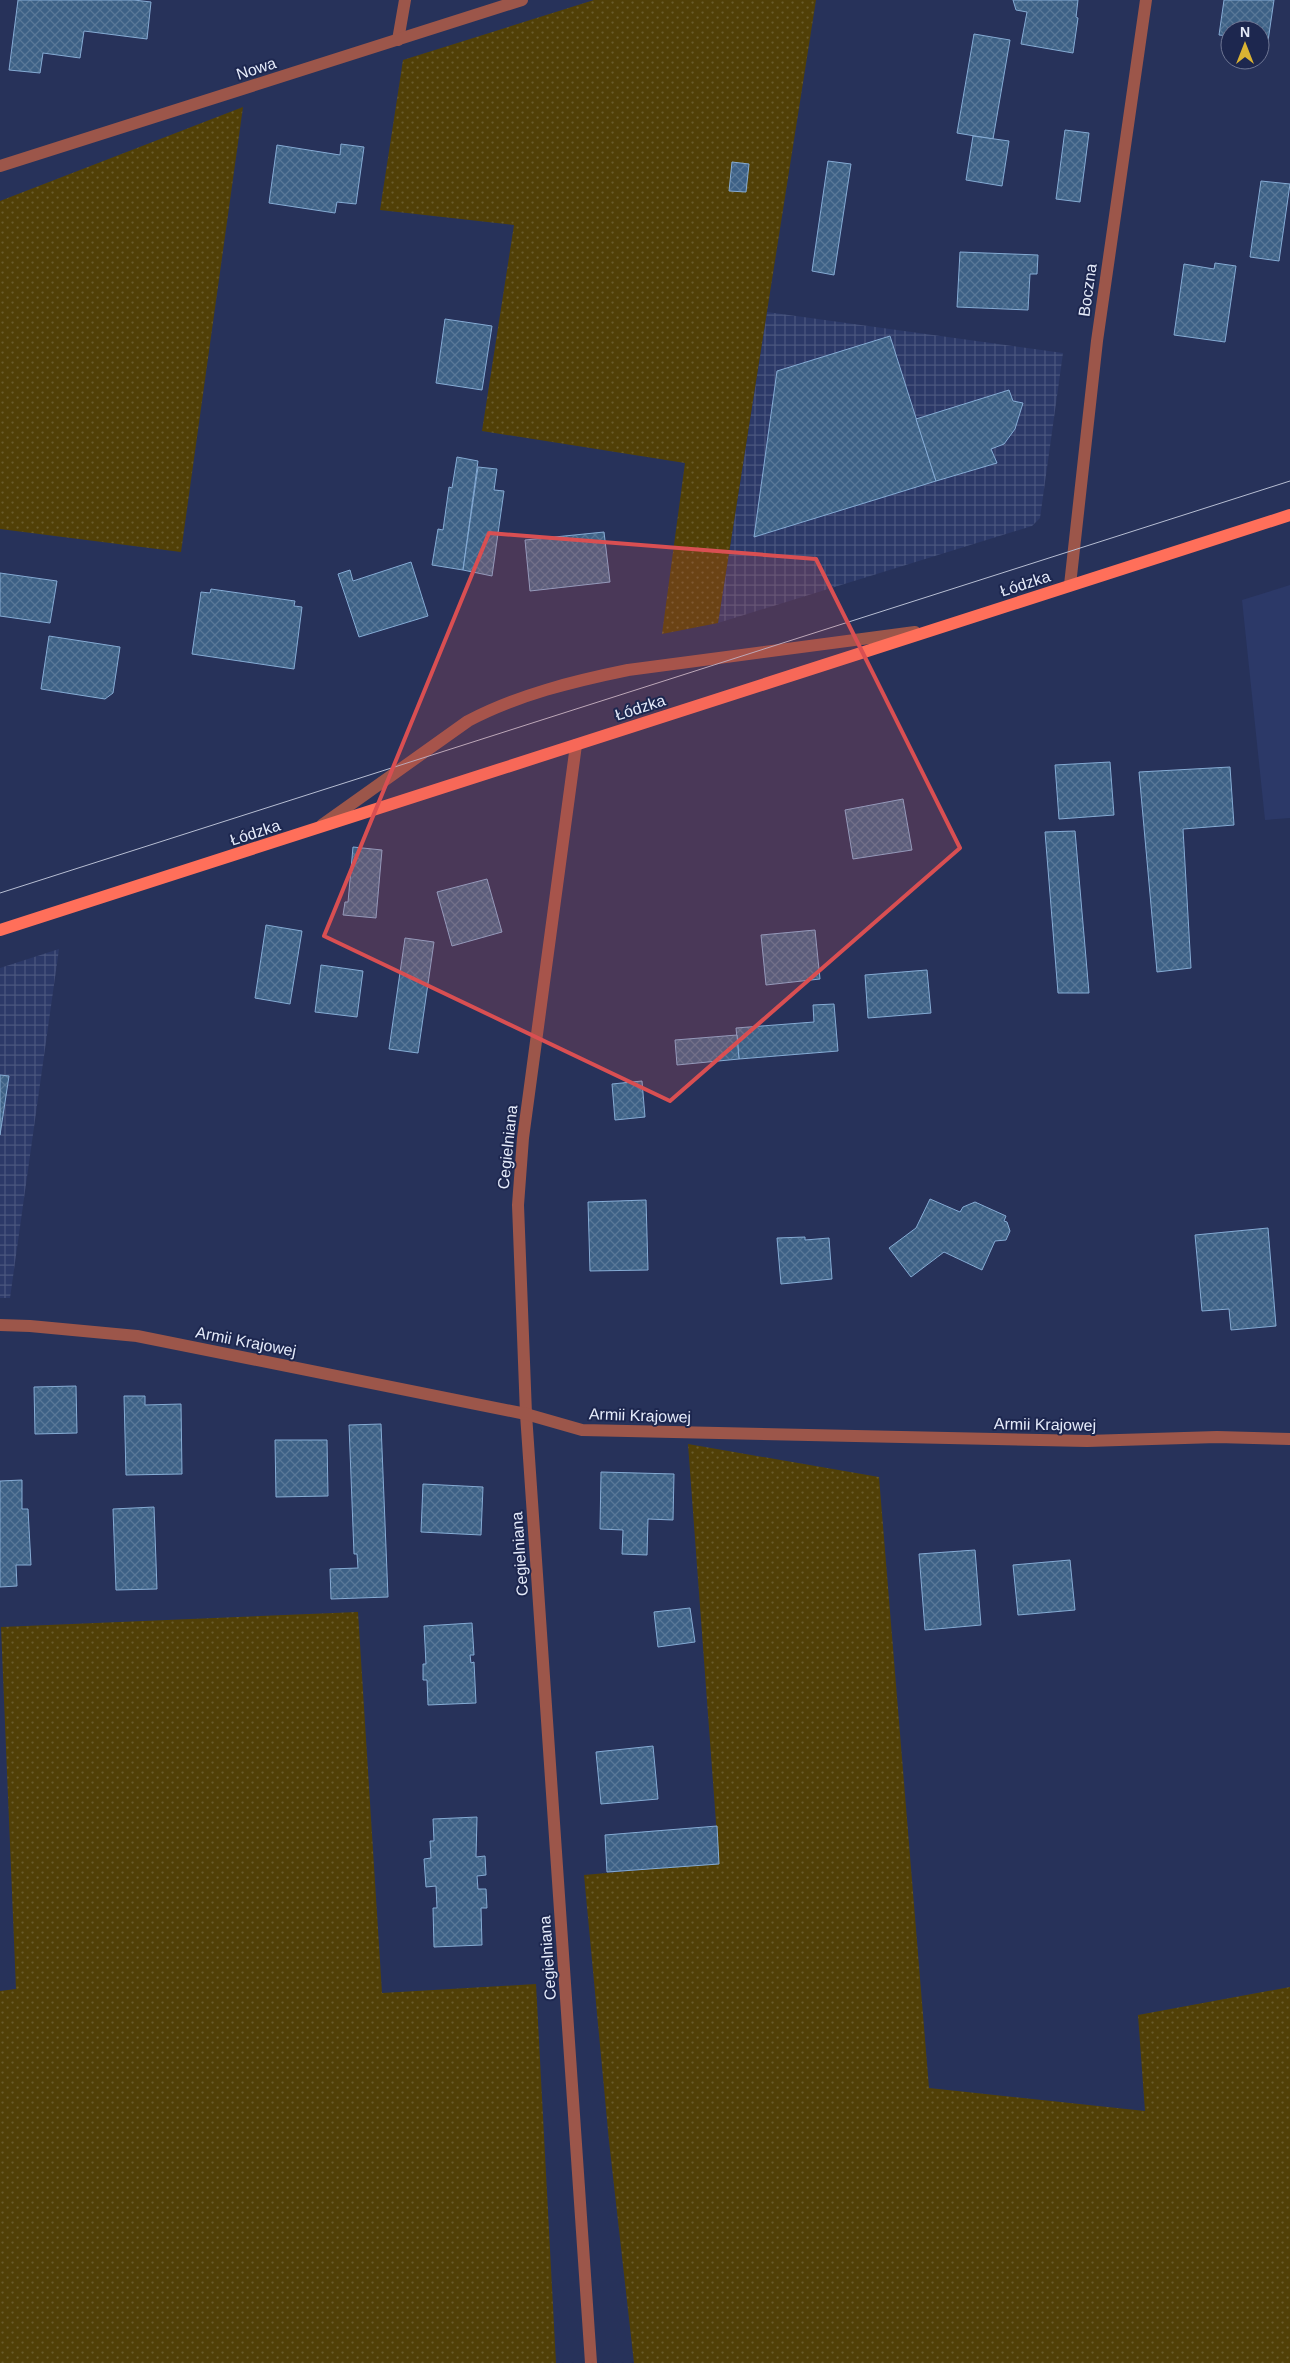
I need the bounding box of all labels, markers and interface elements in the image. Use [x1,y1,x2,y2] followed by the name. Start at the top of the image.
[1220,20,1270,70] north arrow
[1240,24,1250,40] text: N
[234,54,278,83] street label: Nowa
[1075,262,1100,318] street label: Boczna
[998,567,1052,600] street label: Łódzka
[613,691,667,724] street label: Łódzka
[228,816,282,849] street label: Łódzka
[495,1104,520,1190] street label: Cegielniana
[194,1323,298,1360] street label: Armii Krajowej
[589,1405,691,1426] street label: Armii Krajowej
[994,1415,1096,1434] street label: Armii Krajowej
[508,1511,531,1597] street label: Cegielniana
[536,1915,559,2001] street label: Cegielniana

